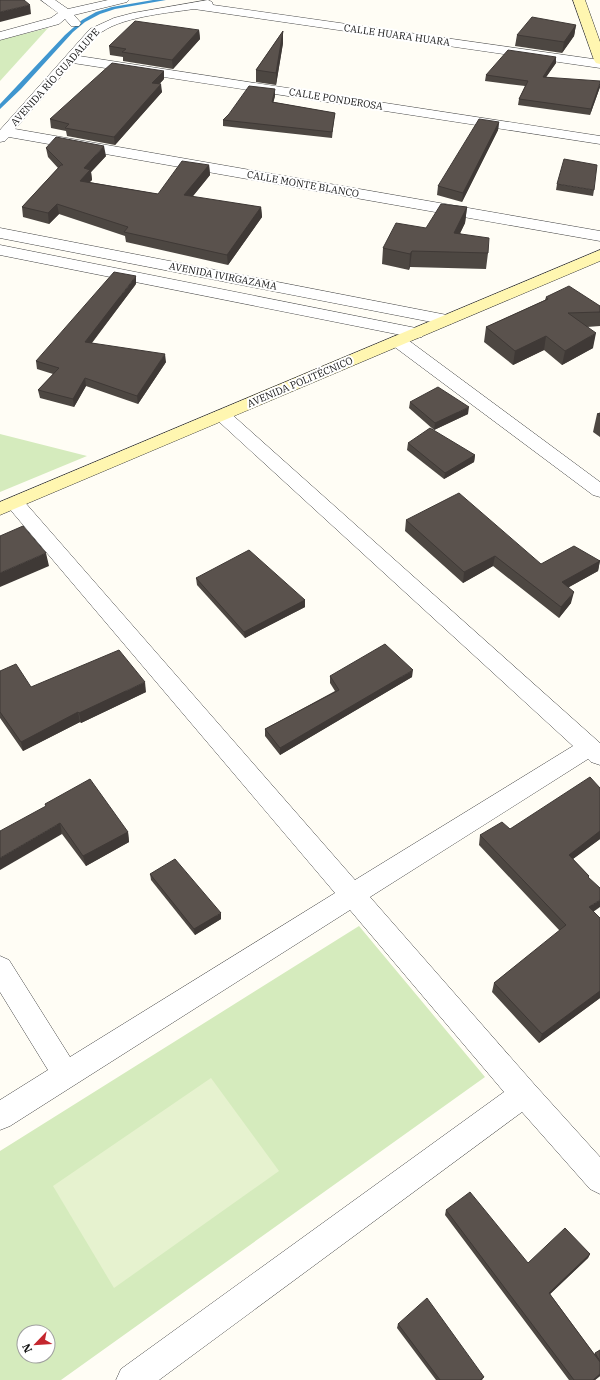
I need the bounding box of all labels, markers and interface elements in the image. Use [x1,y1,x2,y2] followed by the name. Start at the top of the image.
[343,21,451,49] street label: CALLE HUARA HUARA
[8,26,102,128] street label: AVENIDA RÍO GUADALUPE
[288,85,384,113] street label: CALLE PONDEROSA
[246,168,360,200] street label: CALLE MONTE BLANCO
[168,259,278,293] street label: AVENIDA IVIRGAZAMA
[245,354,355,410] street label: AVENIDA POLITÉCNICO
[16,1324,56,1364] north arrow
[19,1341,35,1355] text: N

